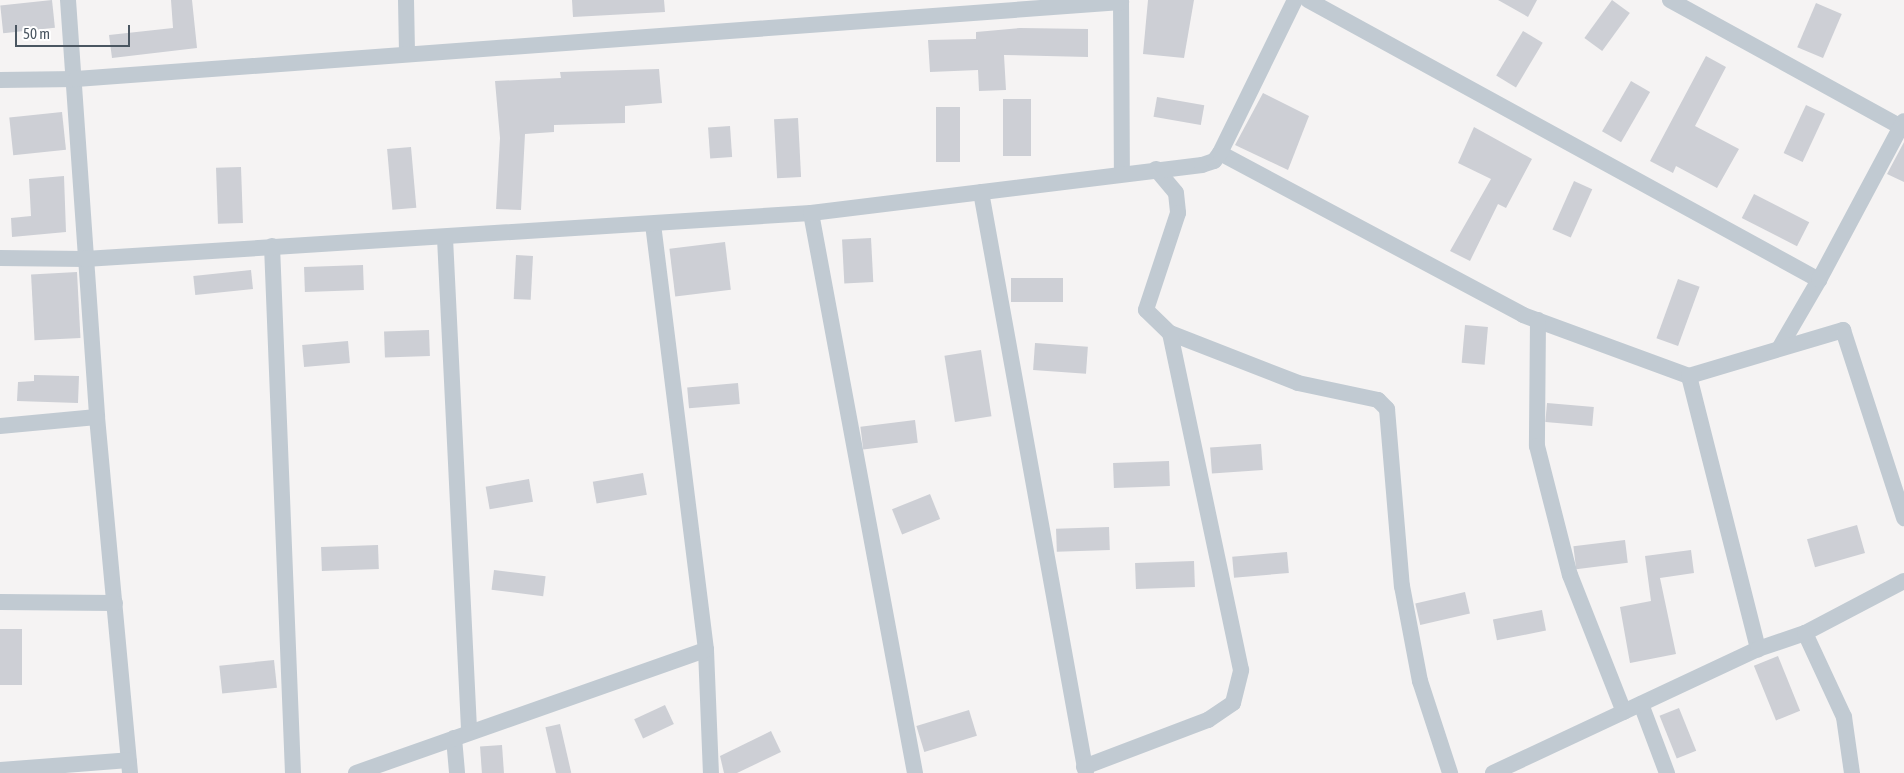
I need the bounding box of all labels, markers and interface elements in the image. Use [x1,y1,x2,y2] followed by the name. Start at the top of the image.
[18,15,132,47] scale bar
[23,25,50,42] text: 50 m

